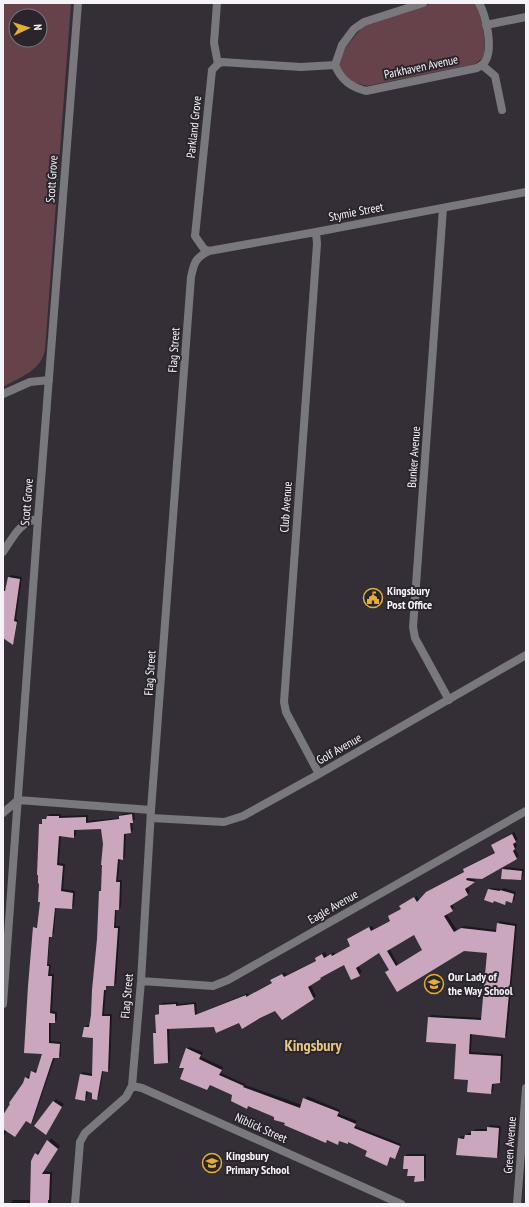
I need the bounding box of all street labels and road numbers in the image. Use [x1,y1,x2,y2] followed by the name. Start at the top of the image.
[382,51,459,82] street label: Parkhaven Avenue
[183,95,204,159] street label: Parkland Grove
[42,155,61,203] street label: Scott Grove
[327,199,385,224] street label: Stymie Street
[164,326,183,373] street label: Flag Street
[404,426,423,488] street label: Bunker Avenue
[17,478,36,526] street label: Scott Grove
[276,481,295,533] street label: Club Avenue
[140,649,159,696] street label: Flag Street
[314,730,364,767] street label: Golf Avenue
[305,886,361,927] street label: Eagle Avenue
[117,972,136,1019] street label: Flag Street
[233,1109,290,1146] street label: Niblick Street
[500,1116,519,1174] street label: Green Avenue

